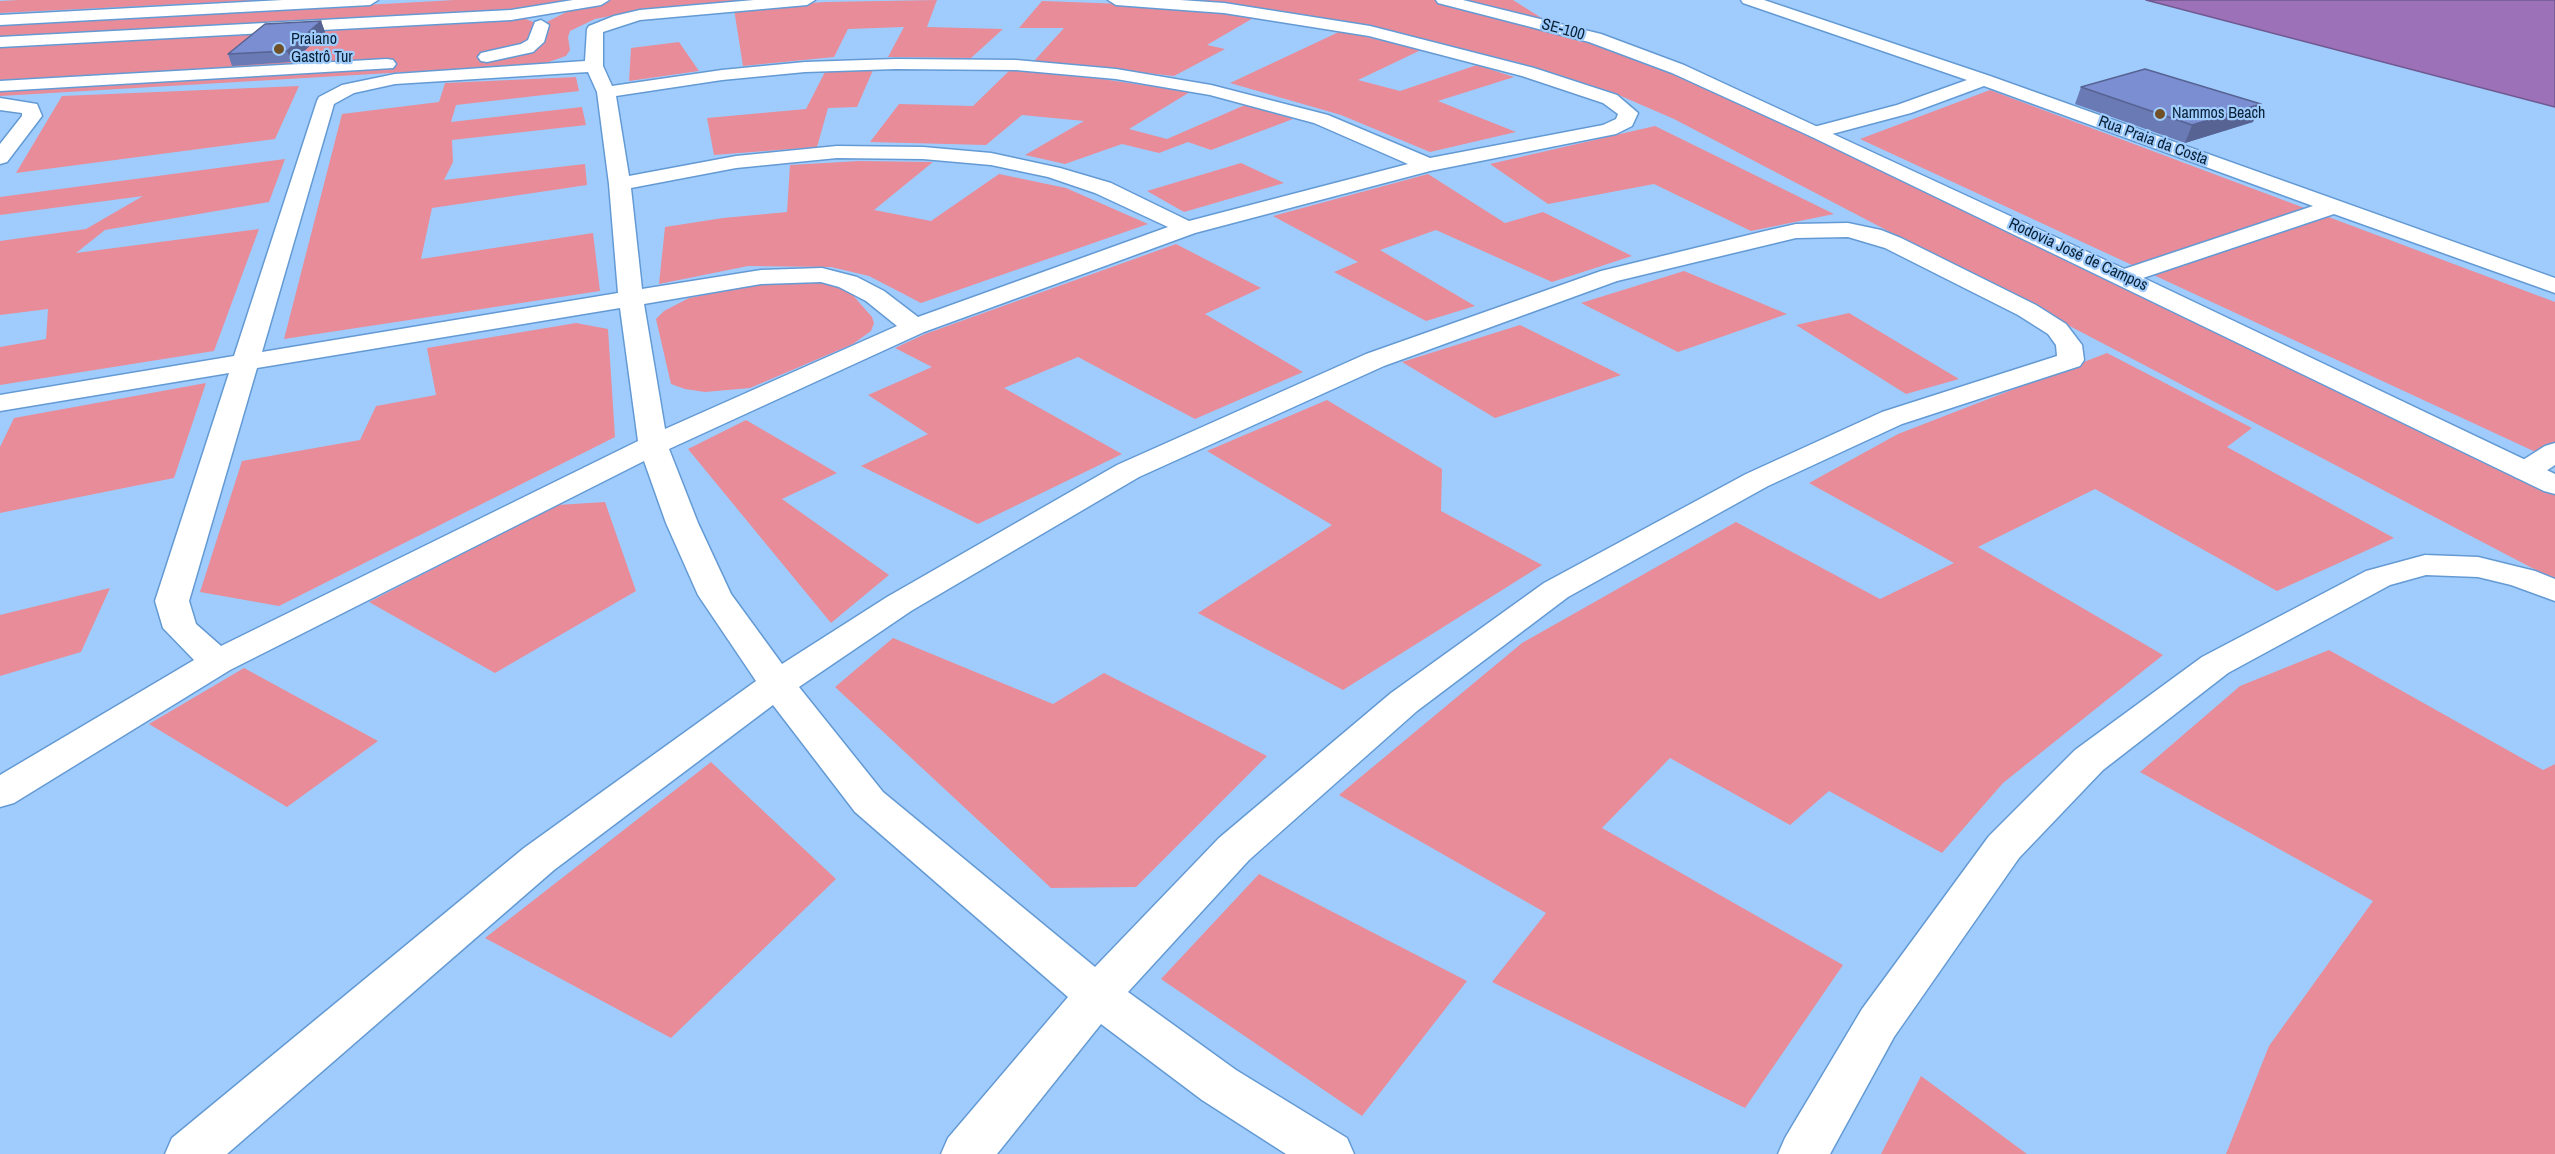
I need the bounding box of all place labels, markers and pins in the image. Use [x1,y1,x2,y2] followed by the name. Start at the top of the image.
[291,30,353,68] place label: Praiano Gastrô Tur
[272,42,286,56] marker: Praiano Gastrô Tur
[2172,104,2265,124] place label: Nammos Beach
[2153,107,2167,121] marker: Nammos Beach

